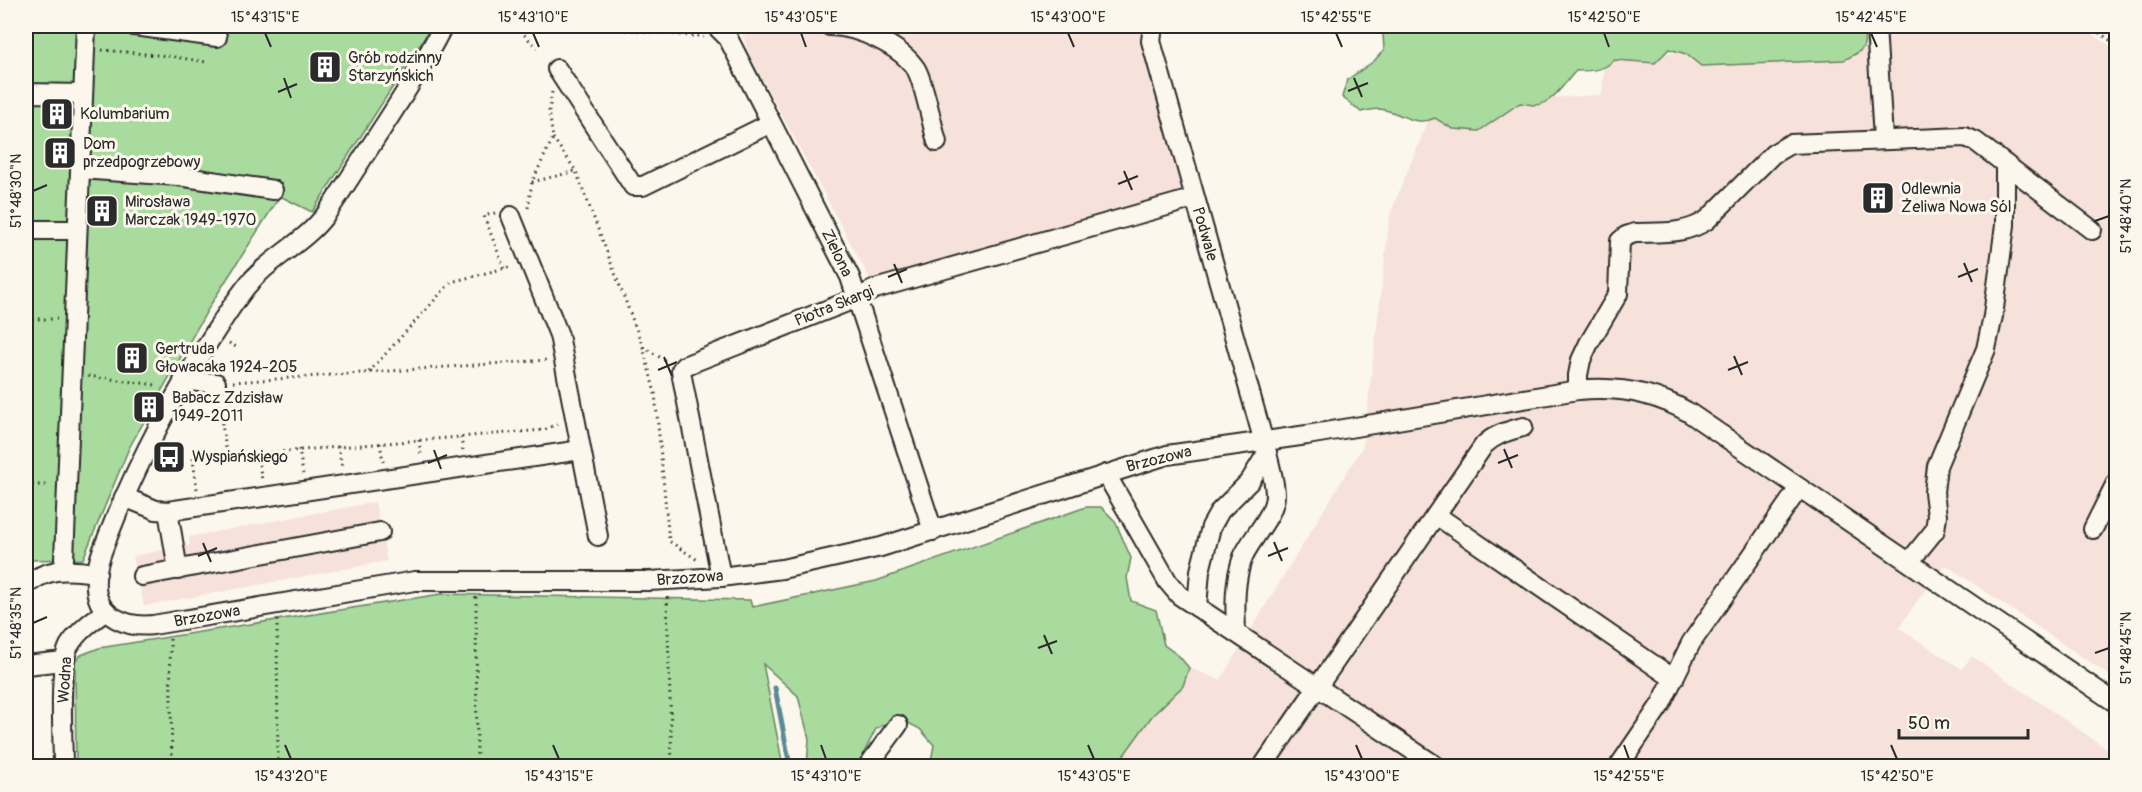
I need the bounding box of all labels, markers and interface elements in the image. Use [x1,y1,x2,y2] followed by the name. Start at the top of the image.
[231,8,299,27] text: 15°43'15"E
[498,8,569,27] text: 15°43'10"E
[765,8,838,27] text: 15°43'05"E
[1031,8,1106,27] text: 15°43'00"E
[1301,8,1372,27] text: 15°42'55"E
[1568,8,1641,27] text: 15°42'50"E
[1835,8,1907,27] text: 15°42'45"E
[348,48,442,86] place label: Grób rodzinny Starzyńskich
[307,49,343,85] building icon: Grób rodzinny Starzyńskich
[39,96,75,132] building icon: Kolumbarium
[80,104,169,124] place label: Kolumbarium
[83,134,201,172] place label: Dom przedpogrzebowy
[42,135,78,171] building icon: Dom przedpogrzebowy
[7,154,26,228] text: 51°48'30"N
[1901,179,2012,217] place label: Odlewnia Żeliwa Nowa Sól
[2117,179,2136,253] text: 51°48'40"N
[1860,180,1896,216] building icon: Odlewnia Żeliwa Nowa Sól
[125,192,257,230] place label: Mirosława Marczak 1949-1970
[84,193,120,229] building icon: Mirosława Marczak 1949-1970
[1188,205,1222,263] street label: Podwale
[817,226,857,280] street label: Zielona
[792,281,877,331] street label: Piotra Skargi
[155,339,297,377] place label: Gertruda Głowacaka 1924-205
[114,340,150,376] building icon: Gertruda Głowacaka 1924-205
[172,388,283,426] place label: Babacz Zdzisław 1949-2011
[131,389,167,425] building icon: Babacz Zdzisław 1949-2011
[151,439,187,475] bus stop icon: Wyspiańskiego
[1124,441,1194,477] street label: Brzozowa
[192,447,288,467] place label: Wyspiańskiego
[656,566,724,590] street label: Brzozowa
[7,587,26,659] text: 51°48'35"N
[172,600,242,632] street label: Brzozowa
[2117,612,2136,684] text: 51°48'45"N
[53,656,77,704] street label: Wodna
[1899,702,2028,740] scale bar
[1908,712,1950,735] text: 50 m
[254,767,328,786] text: 15°43'20"E
[525,767,593,786] text: 15°43'15"E
[791,767,862,786] text: 15°43'10"E
[1058,767,1131,786] text: 15°43'05"E
[1325,767,1400,786] text: 15°43'00"E
[1594,767,1665,786] text: 15°42'55"E
[1861,767,1934,786] text: 15°42'50"E

